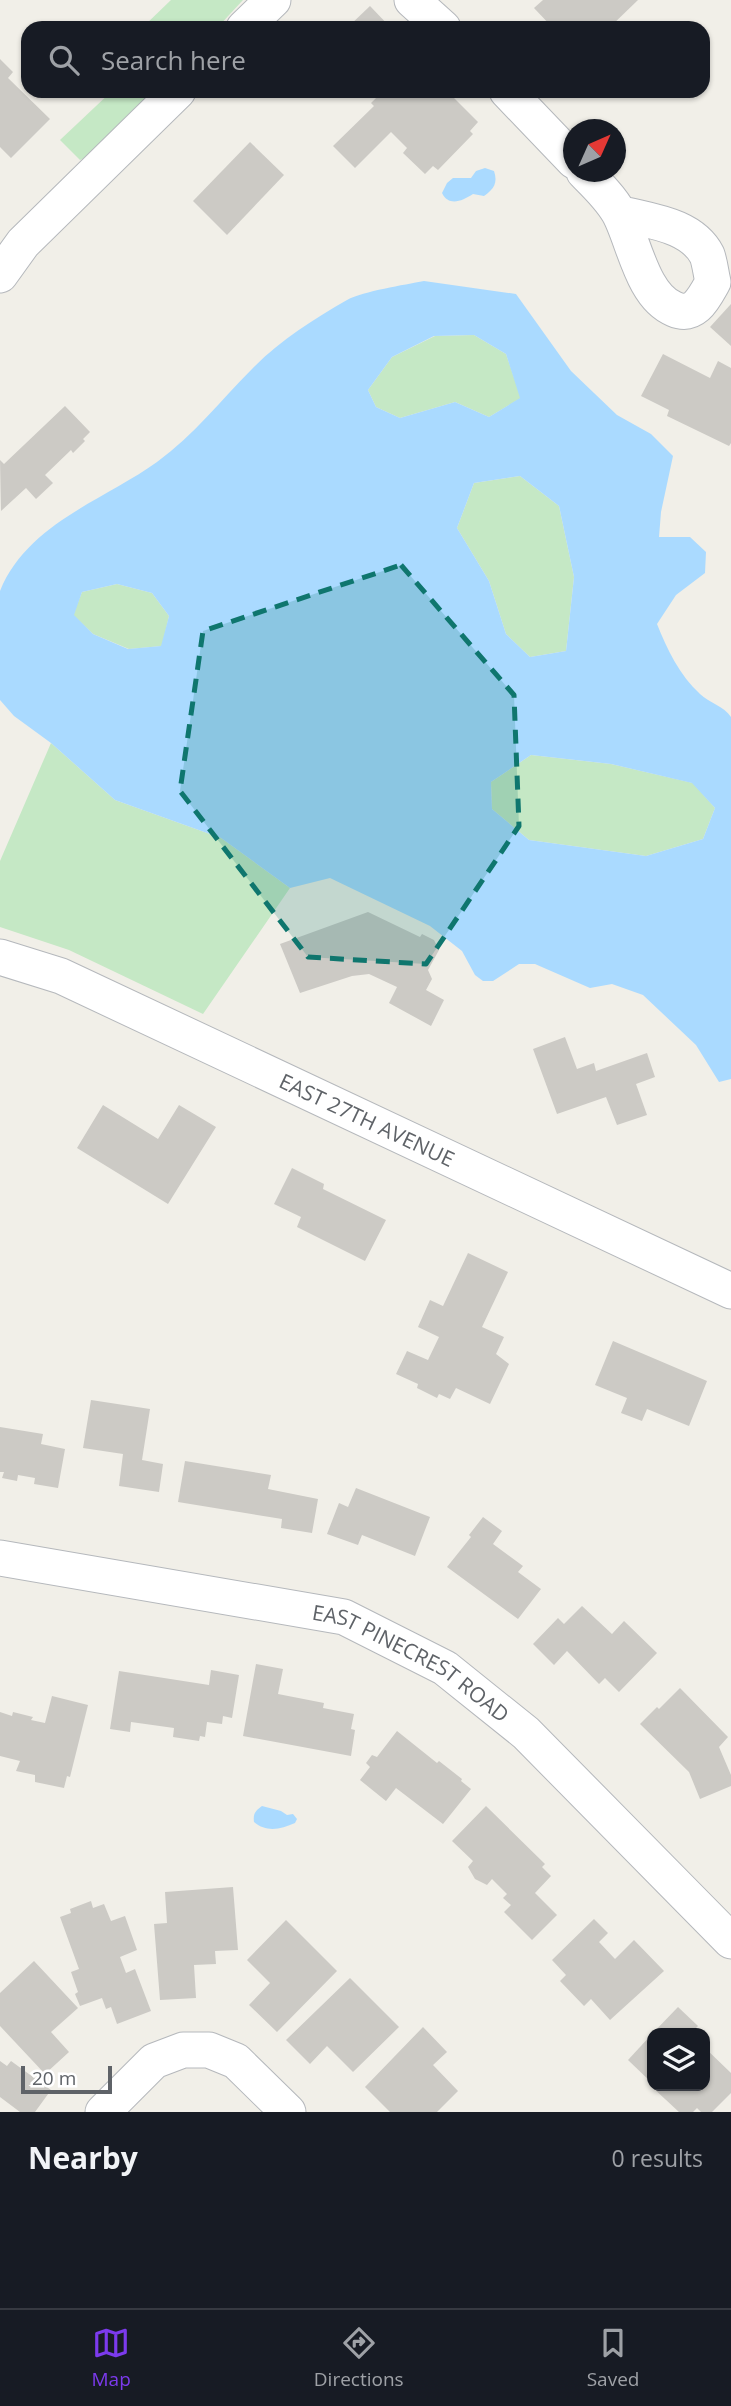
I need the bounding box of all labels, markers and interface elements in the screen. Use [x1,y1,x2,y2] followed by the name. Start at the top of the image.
[21,21,710,98] search box
[45,41,83,79] icon: search
[101,42,246,78] text: Search here
[563,119,626,182] north arrow
[275,1067,459,1173] street label: EAST 27TH AVENUE
[310,1598,515,1728] street label: EAST PINECREST ROAD
[647,2028,710,2091] map controls
[647,2028,710,2091] button: layers
[21,2063,112,2095] scale bar
[32,2065,76,2091] text: 20 m
[28,2137,138,2178] text: Nearby
[612,2142,703,2174] text: 0 results
[92,2324,131,2392] tab: Map
[314,2324,404,2392] tab: Directions
[587,2324,639,2392] tab: Saved

